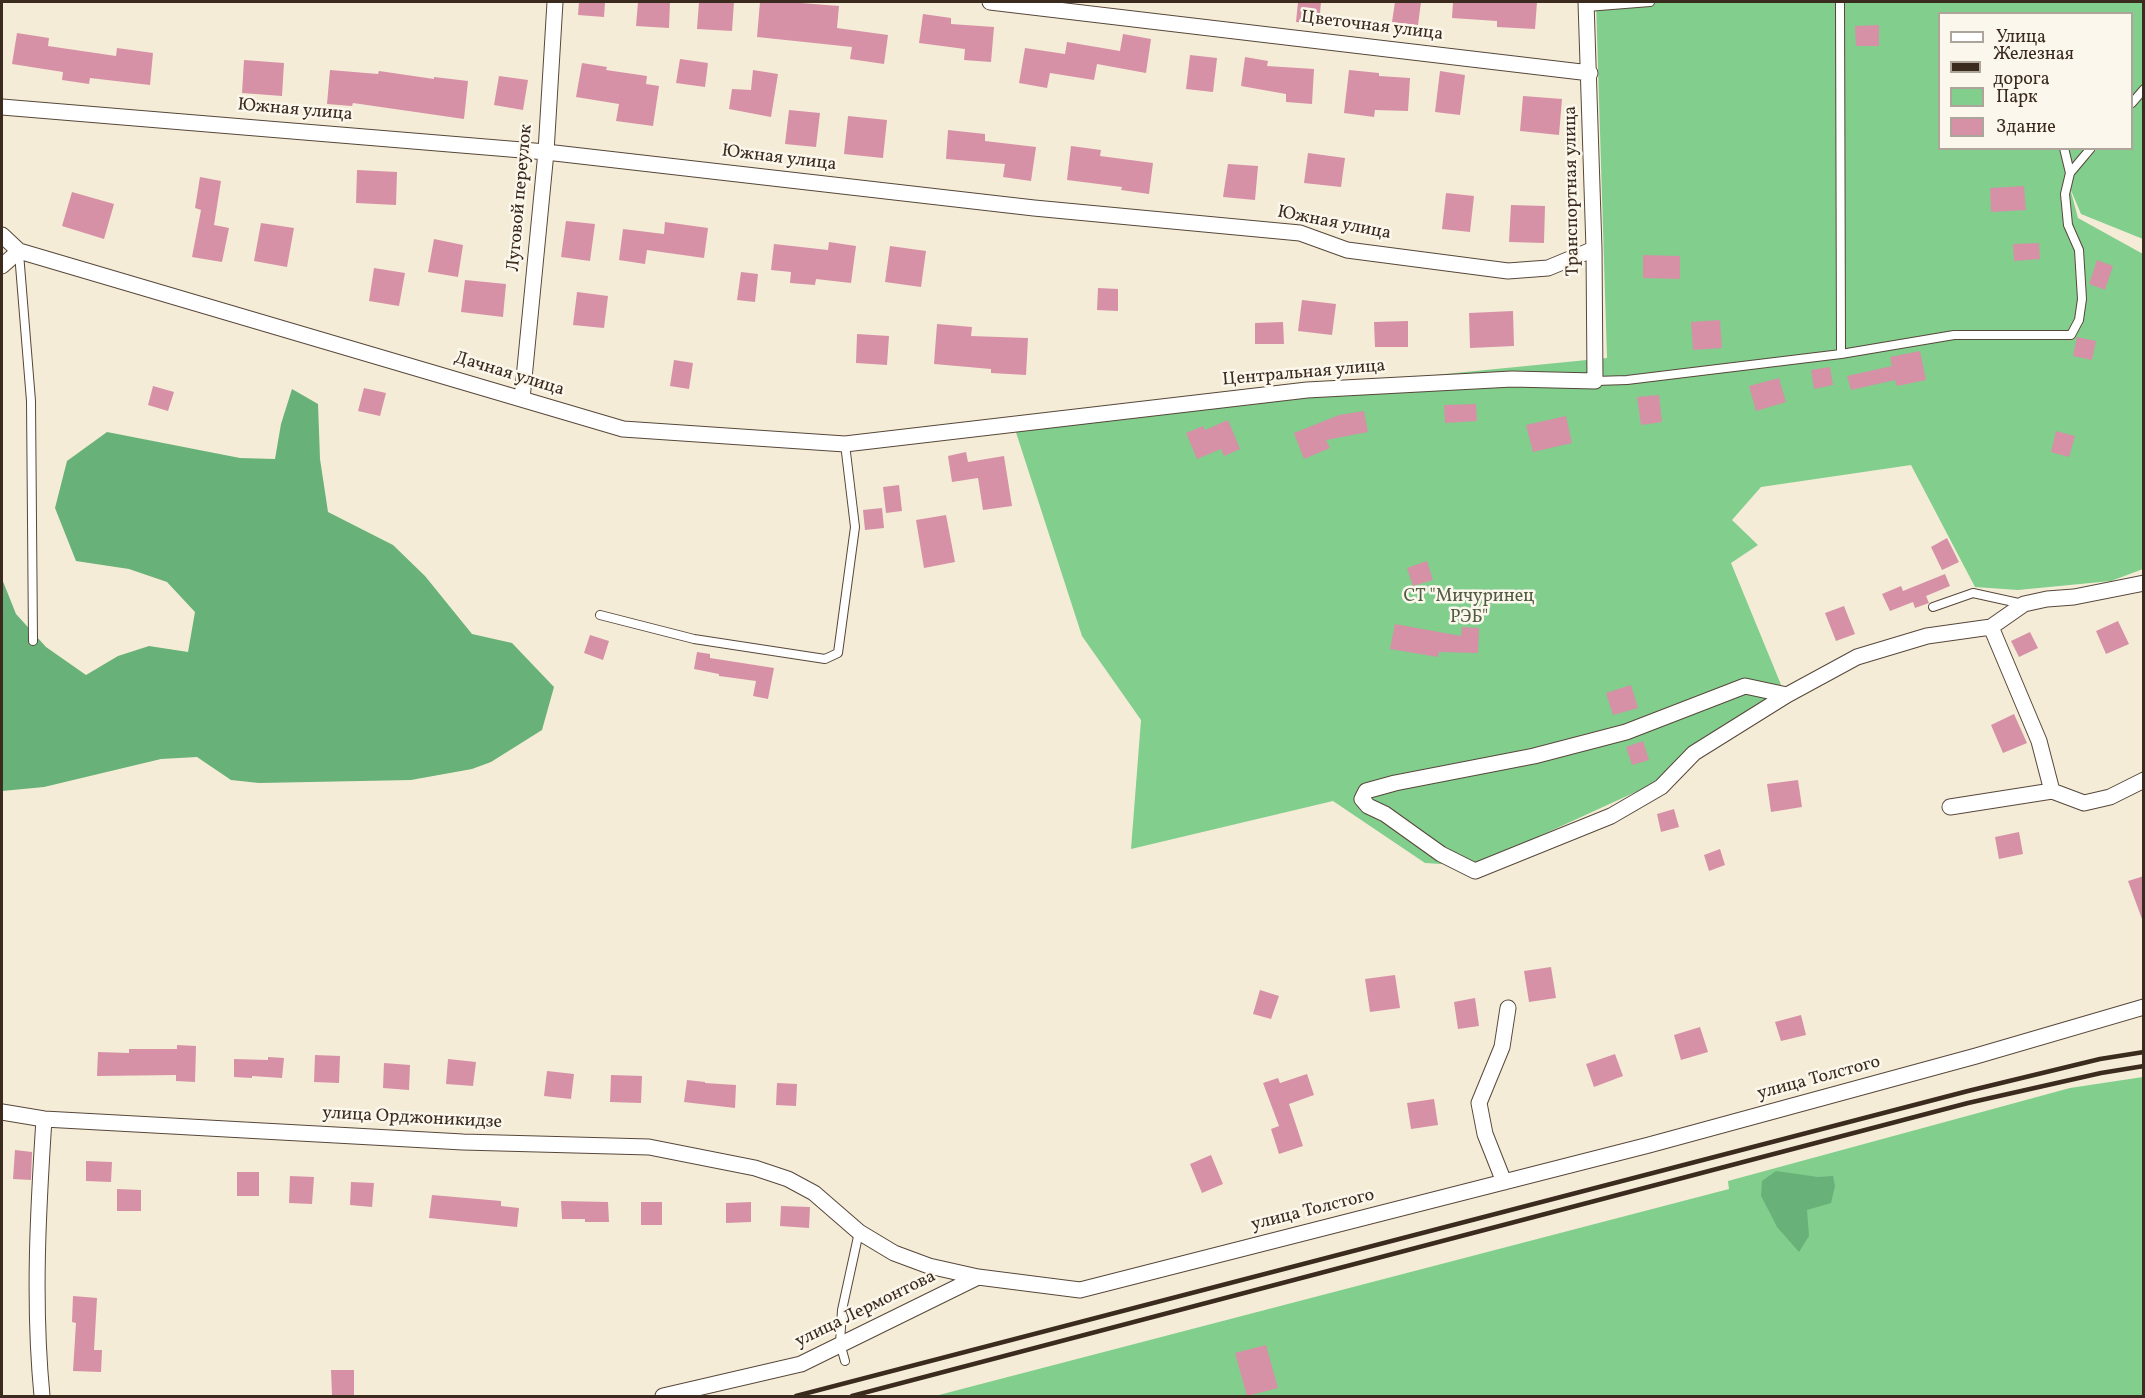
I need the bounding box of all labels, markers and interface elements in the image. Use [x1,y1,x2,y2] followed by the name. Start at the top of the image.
[1300,8,1444,46] street label: Цветочная улица
[1938,12,2133,150] legend
[1996,25,2046,50] text: Улица
[1993,42,2074,92] text: Железная дорога
[1996,85,2038,110] text: Парк
[236,95,354,127] street label: Южная улица
[1561,106,1585,276] street label: Транспортная улица
[1996,115,2056,140] text: Здание
[504,123,538,273] street label: Луговой переулок
[720,141,838,177] street label: Южная улица
[1275,202,1393,246] street label: Южная улица
[451,348,567,402] street label: Дачная улица
[1222,356,1386,392] street label: Центральная улица
[1404,587,1534,630] park label: СТ "Мичуринец РЭБ"
[1755,1052,1883,1106] street label: улица Толстого
[322,1104,502,1134] street label: улица Орджоникидзе
[1249,1185,1377,1237] street label: улица Толстого
[792,1267,940,1353] street label: улица Лермонтова

